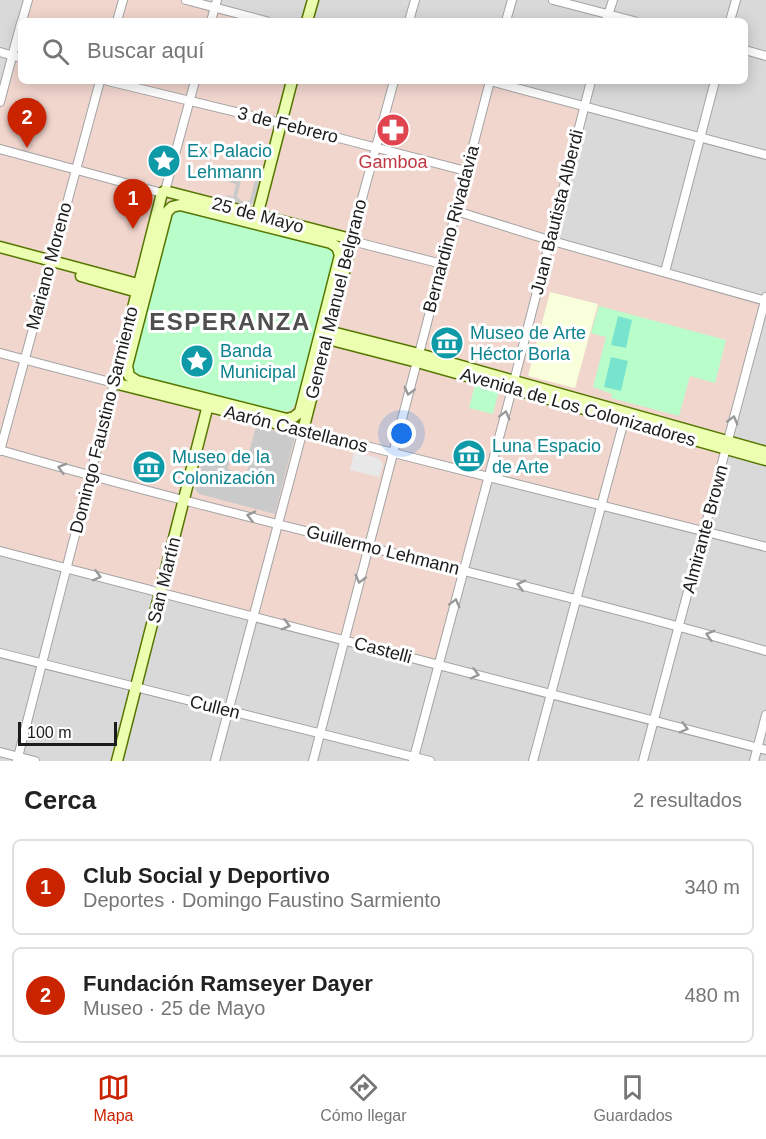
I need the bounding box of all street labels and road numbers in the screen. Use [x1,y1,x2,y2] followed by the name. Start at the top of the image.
[236,103,340,147] street label: 3 de Febrero
[527,128,587,296] street label: Juan Bautista Alberdi
[419,142,483,315] street label: Bernardino Rivadavia
[210,193,306,237] street label: 25 de Mayo
[301,197,371,401] street label: General Manuel Belgrano
[22,200,76,332] street label: Mariano Moreno
[66,304,142,536] street label: Domingo Faustino Sarmiento
[458,364,698,450] street label: Avenida de Los Colonizadores
[222,402,370,456] street label: Aarón Castellanos
[678,463,732,595] street label: Almirante Brown
[304,521,462,579] street label: Guillermo Lehmann
[144,535,184,625] street label: San Martín
[352,633,414,667] street label: Castelli
[188,691,242,723] street label: Cullen

